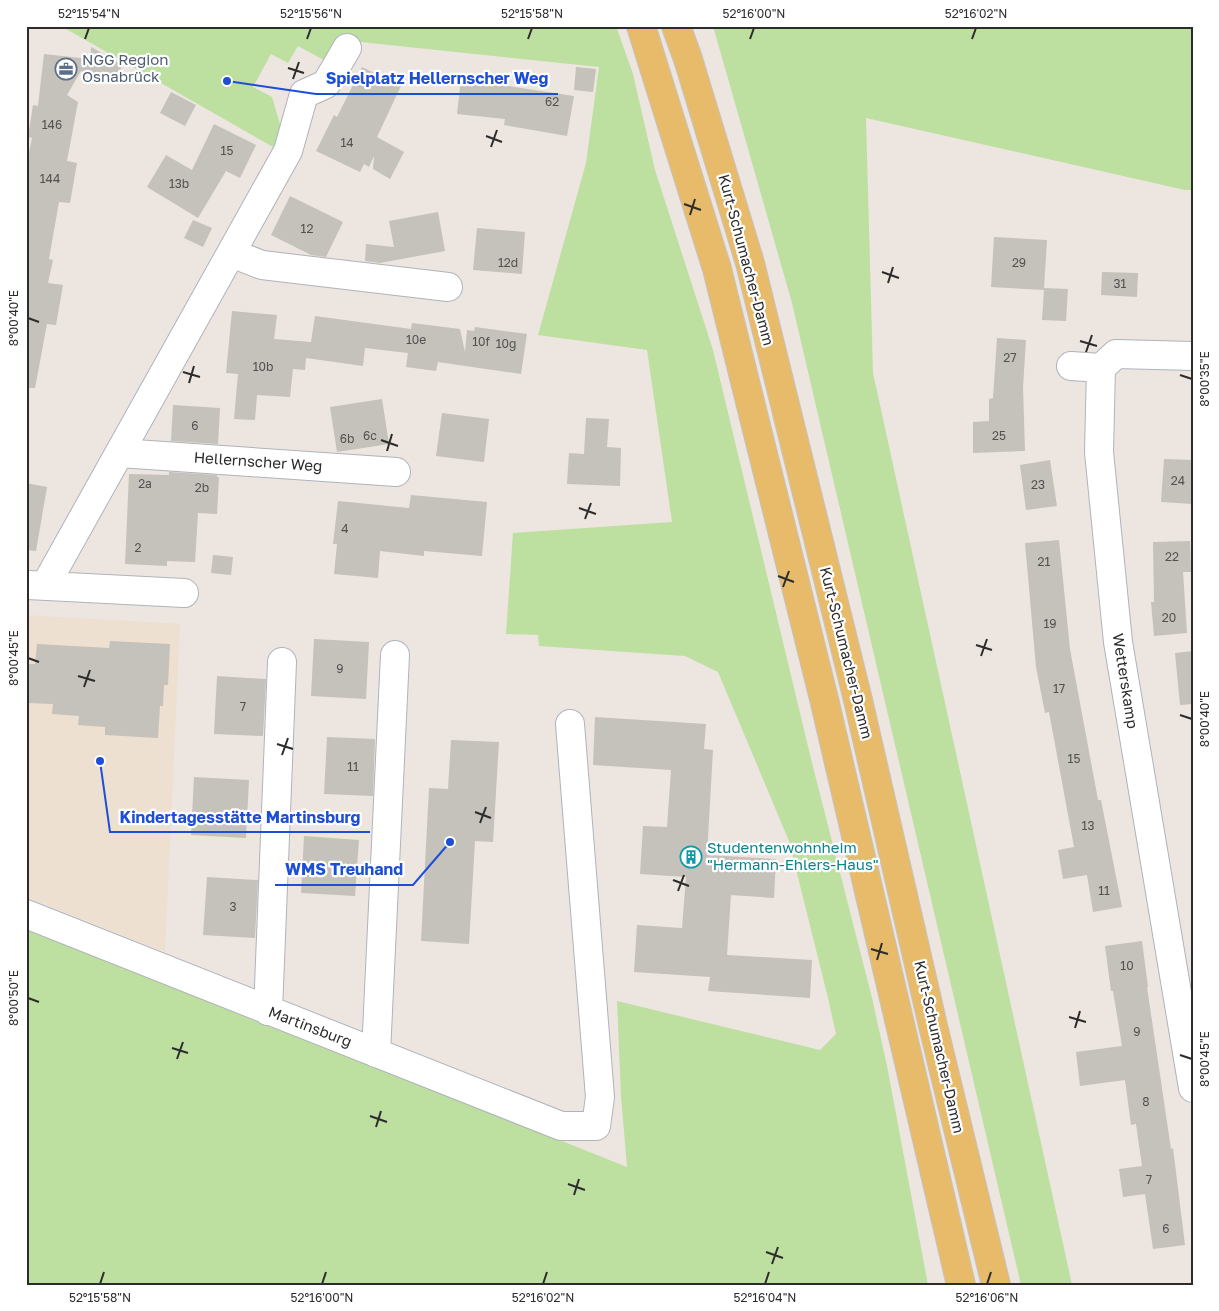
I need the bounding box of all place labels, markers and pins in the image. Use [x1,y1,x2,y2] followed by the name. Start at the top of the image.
[82,50,169,85] place label: NGG Region Osnabrück
[54,57,78,81] office icon: NGG Region Osnabrück
[316,63,558,94] callout: Spielplatz Hellernscher Weg
[110,801,370,832] callout: Kindertagesstätte Martinsburg
[707,838,879,873] place label: Studentenwohnheim "Hermann-Ehlers-Haus"
[679,845,703,869] building icon: Studentenwohnheim "Hermann-Ehlers-Haus"
[275,854,413,885] callout: WMS Treuhand

